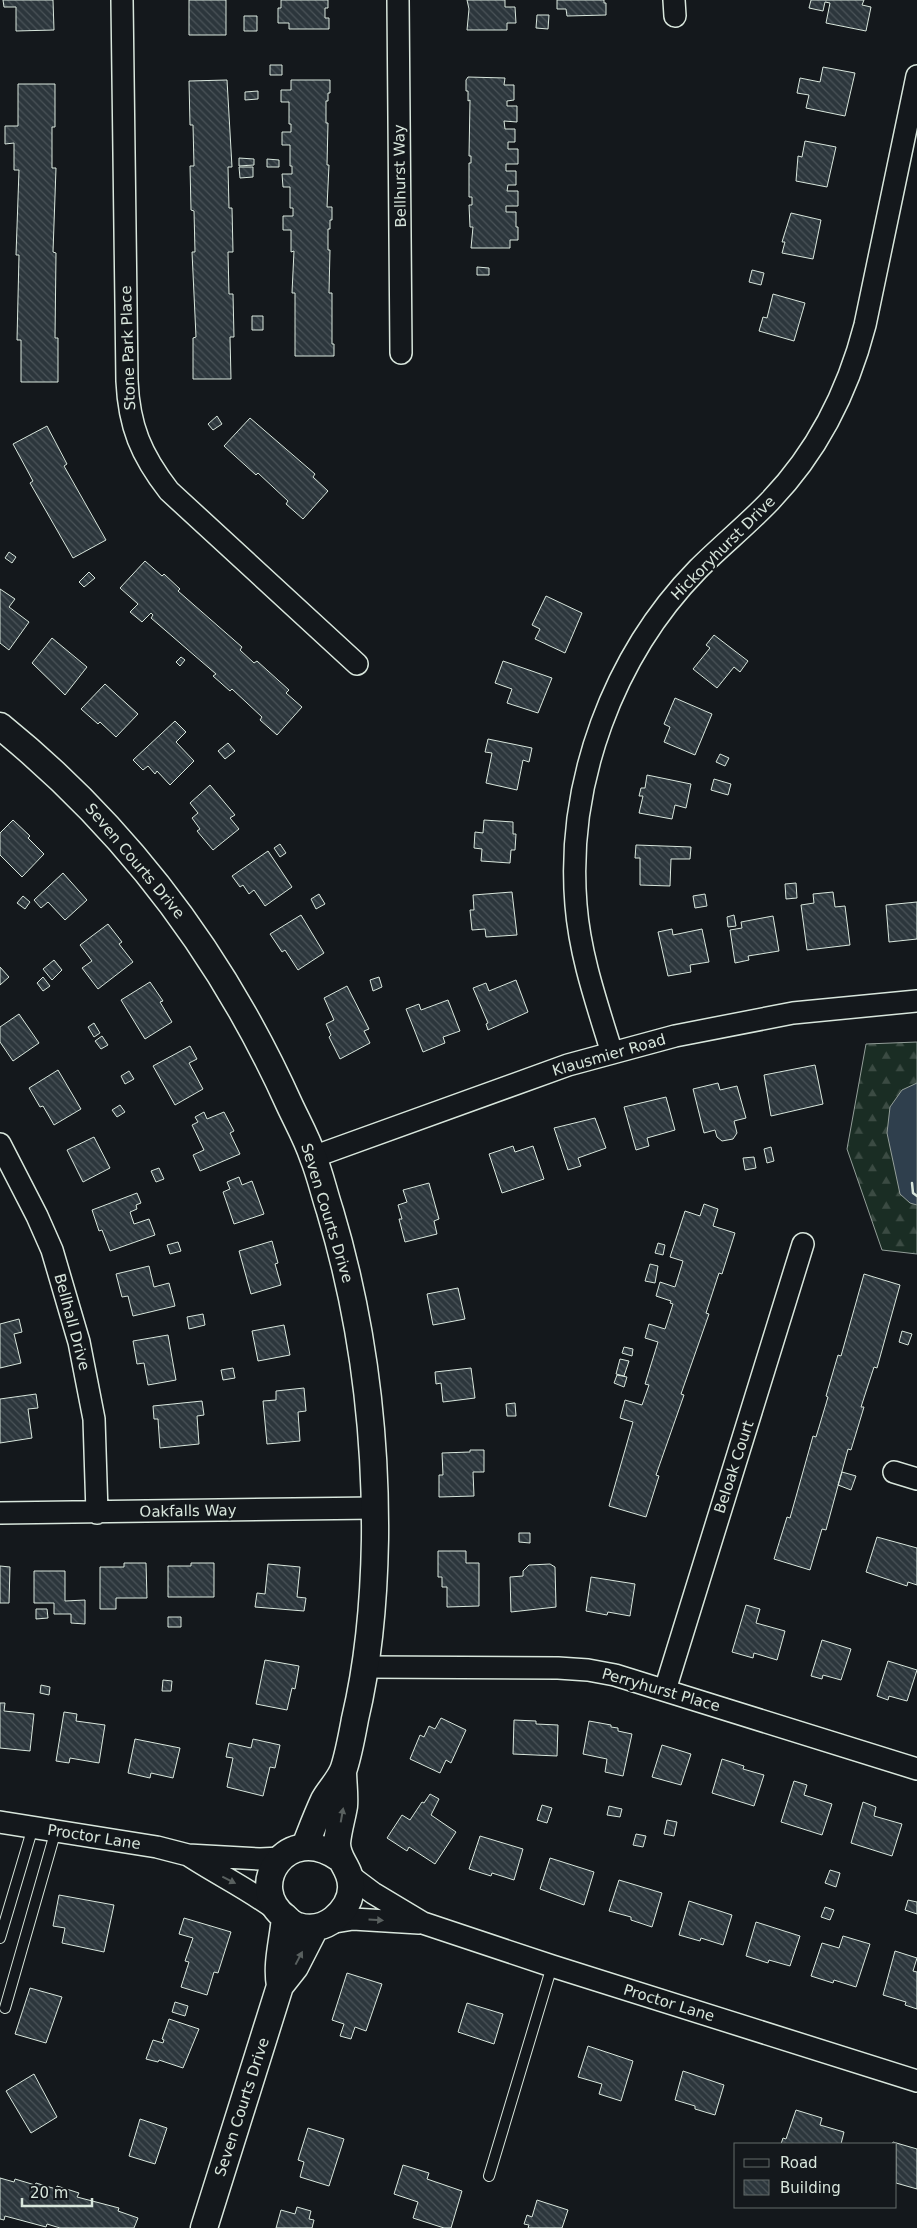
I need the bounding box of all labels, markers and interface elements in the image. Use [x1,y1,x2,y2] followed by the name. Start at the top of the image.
[390,124,410,228] street label: Bellhurst Way
[117,285,139,411] street label: Stone Park Place
[667,492,779,604] street label: Hickoryhurst Drive
[82,800,188,922] street label: Seven Courts Drive
[550,1030,668,1080] street label: Klausmier Road
[297,1141,357,1285] street label: Seven Courts Drive
[50,1272,94,1372] street label: Bellhall Drive
[710,1418,758,1516] street label: Beloak Court
[139,1501,237,1521] street label: Oakfalls Way
[600,1665,722,1715] street label: Perryhurst Place
[339,1807,347,1823] one-way arrow
[46,1821,142,1853] street label: Proctor Lane
[222,1876,237,1884] one-way arrow
[368,1917,384,1925] one-way arrow
[295,1951,303,1966] one-way arrow
[621,1981,717,2025] street label: Proctor Lane
[211,2035,273,2179] street label: Seven Courts Drive
[734,2143,897,2208] legend
[780,2154,818,2172] text: Road
[22,2176,92,2208] scale bar
[780,2179,841,2197] text: Building
[30,2184,68,2202] text: 20 m

